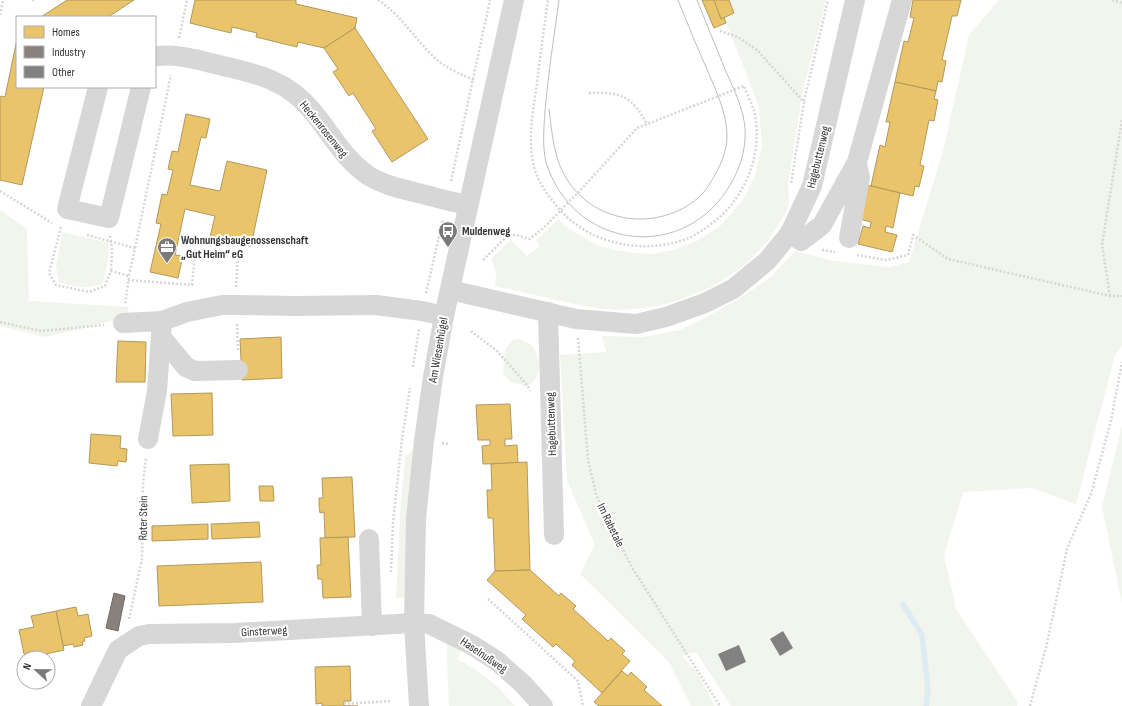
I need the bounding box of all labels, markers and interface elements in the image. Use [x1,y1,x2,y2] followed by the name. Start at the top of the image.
[16,16,156,88] legend
[52,25,80,40] text: Homes
[52,45,86,60] text: Industry
[52,65,76,80] text: Other
[296,98,351,161] street label: Heckenrosenweg
[803,124,834,190] street label: Hagebuttenweg
[437,220,459,248] bus stop icon: Muldenweg
[462,224,510,239] place label: Muldenweg
[181,233,309,262] place label: Wohnungsbaugenossenschaft „Gut Heim“ eG
[156,236,178,264] office icon: Wohnungsbaugenossenschaft „Gut Heim“ eG
[425,316,452,385] street label: Am Wiesenhügel
[543,392,560,456] street label: Hagebuttenweg
[136,495,151,541] street label: Roter Stein
[593,501,628,550] street label: Im Rabetale
[241,623,288,640] street label: Ginsterweg
[457,634,510,677] street label: Haselnußweg
[16,650,56,690] north arrow
[20,661,34,672] text: N

